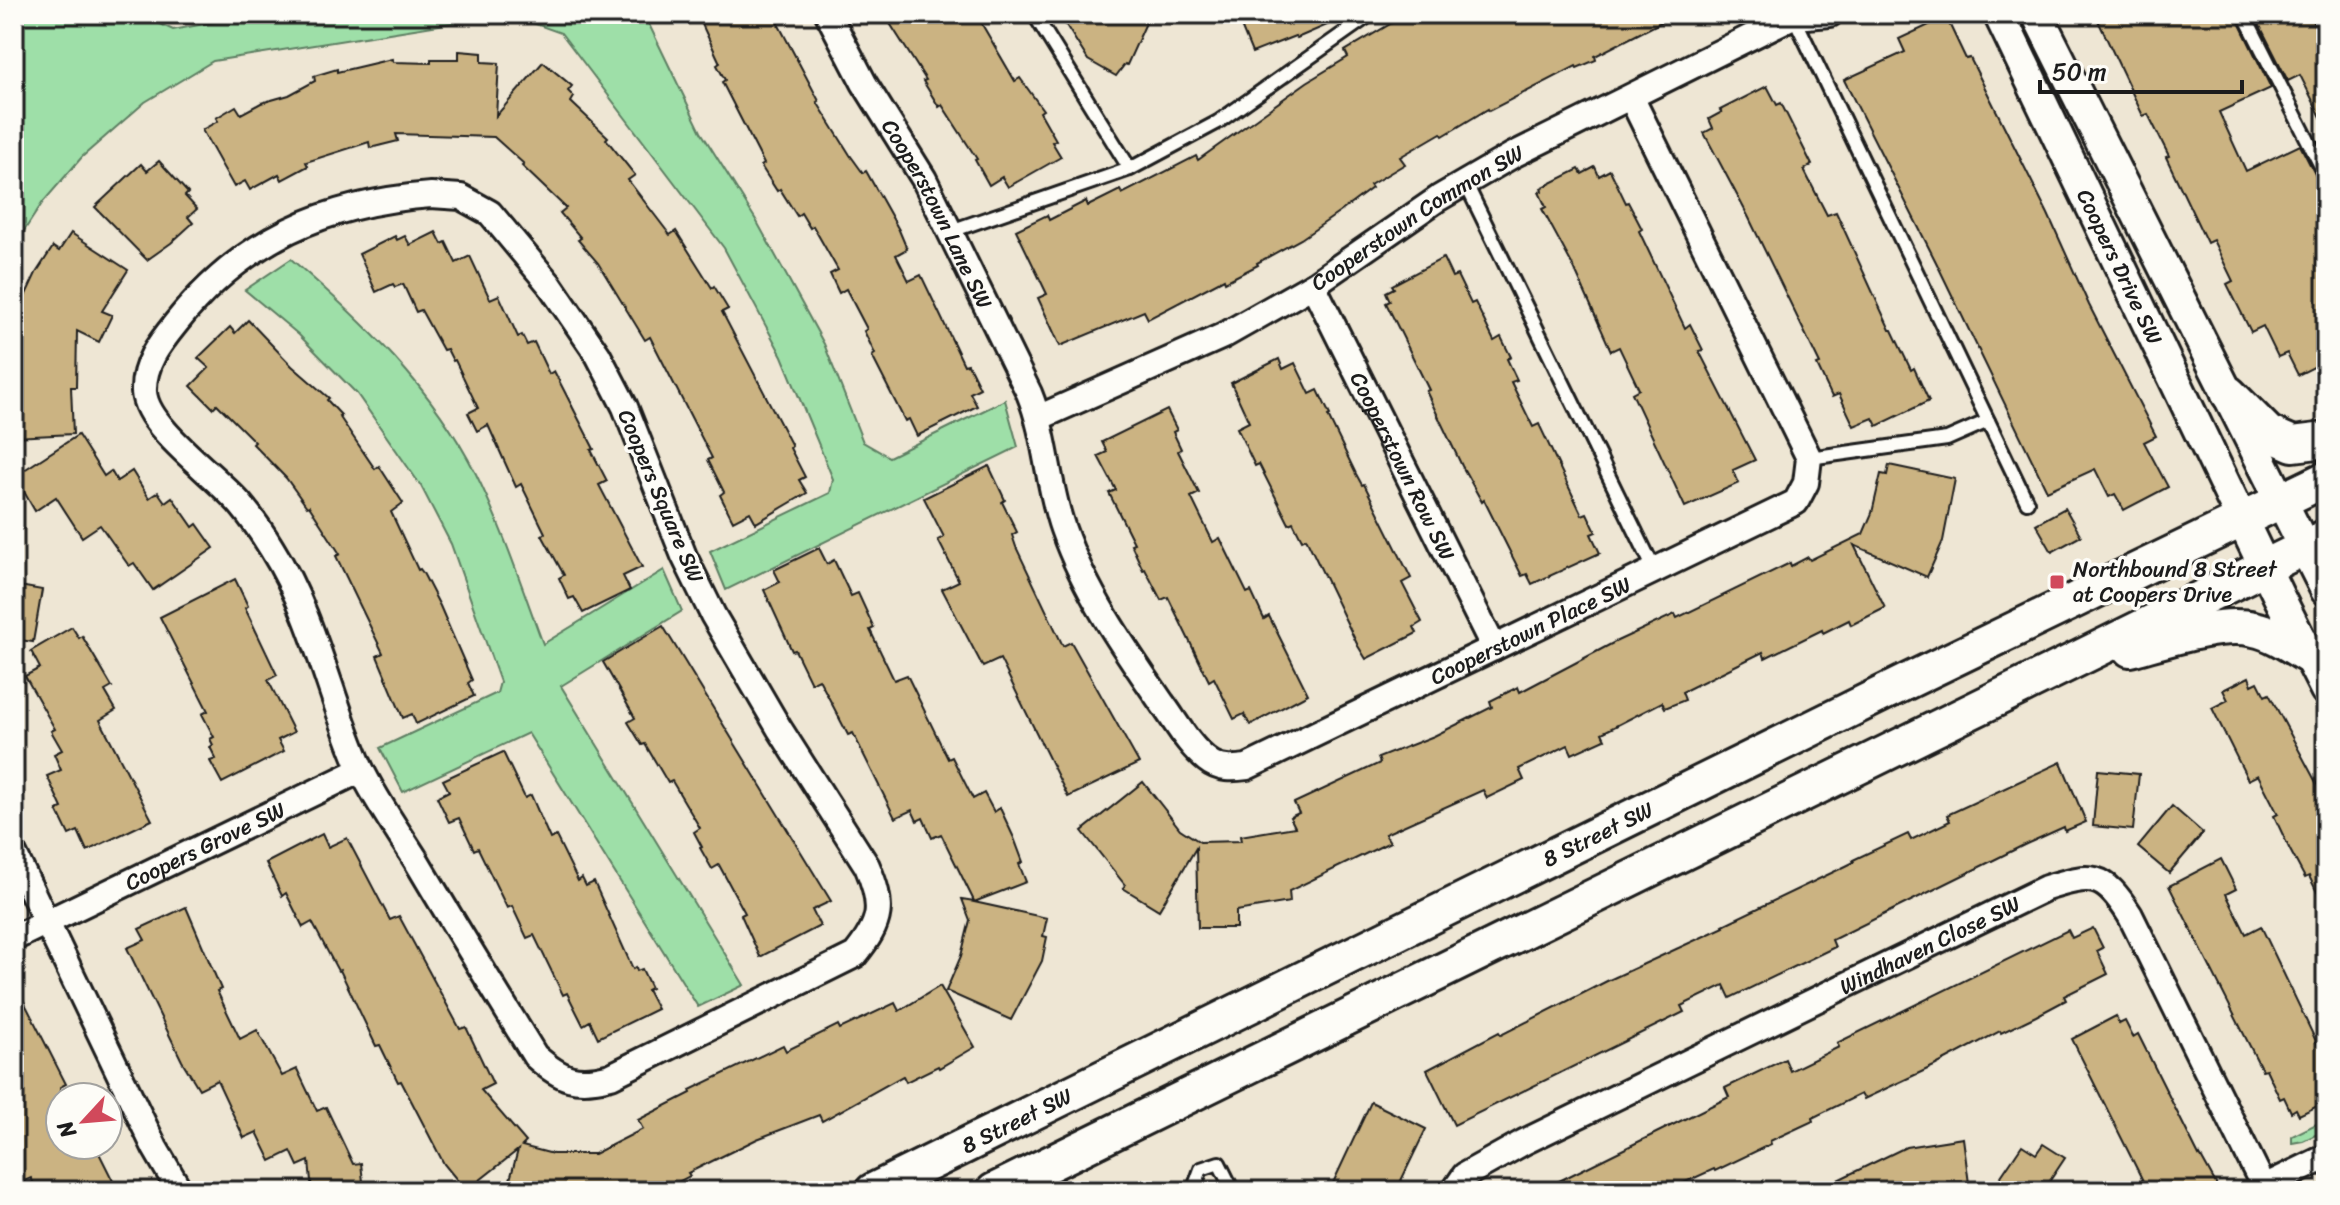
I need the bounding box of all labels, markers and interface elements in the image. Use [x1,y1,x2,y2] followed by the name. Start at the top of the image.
[2040,44,2242,94] scale bar
[2052,51,2107,93] text: 50 m
[871,111,1004,316] street label: Cooperstown Lane SW
[1302,133,1531,301] street label: Cooperstown Common SW
[2066,182,2175,351] street label: Coopers Drive SW
[1340,364,1467,567] street label: Cooperstown Row SW
[607,403,716,590] street label: Coopers Square SW
[2073,550,2278,614] place label: Northbound 8 Street at Coopers Drive
[1423,565,1638,696] street label: Cooperstown Place SW
[2048,573,2066,591] marker: Northbound 8 Street at Coopers Drive
[118,790,292,901] street label: Coopers Grove SW
[1535,790,1661,878] street label: 8 Street SW
[1832,884,2027,1005] street label: Windhaven Close SW
[954,1076,1080,1164] street label: 8 Street SW
[44,1081,124,1161] north arrow
[45,1113,88,1146] text: N

